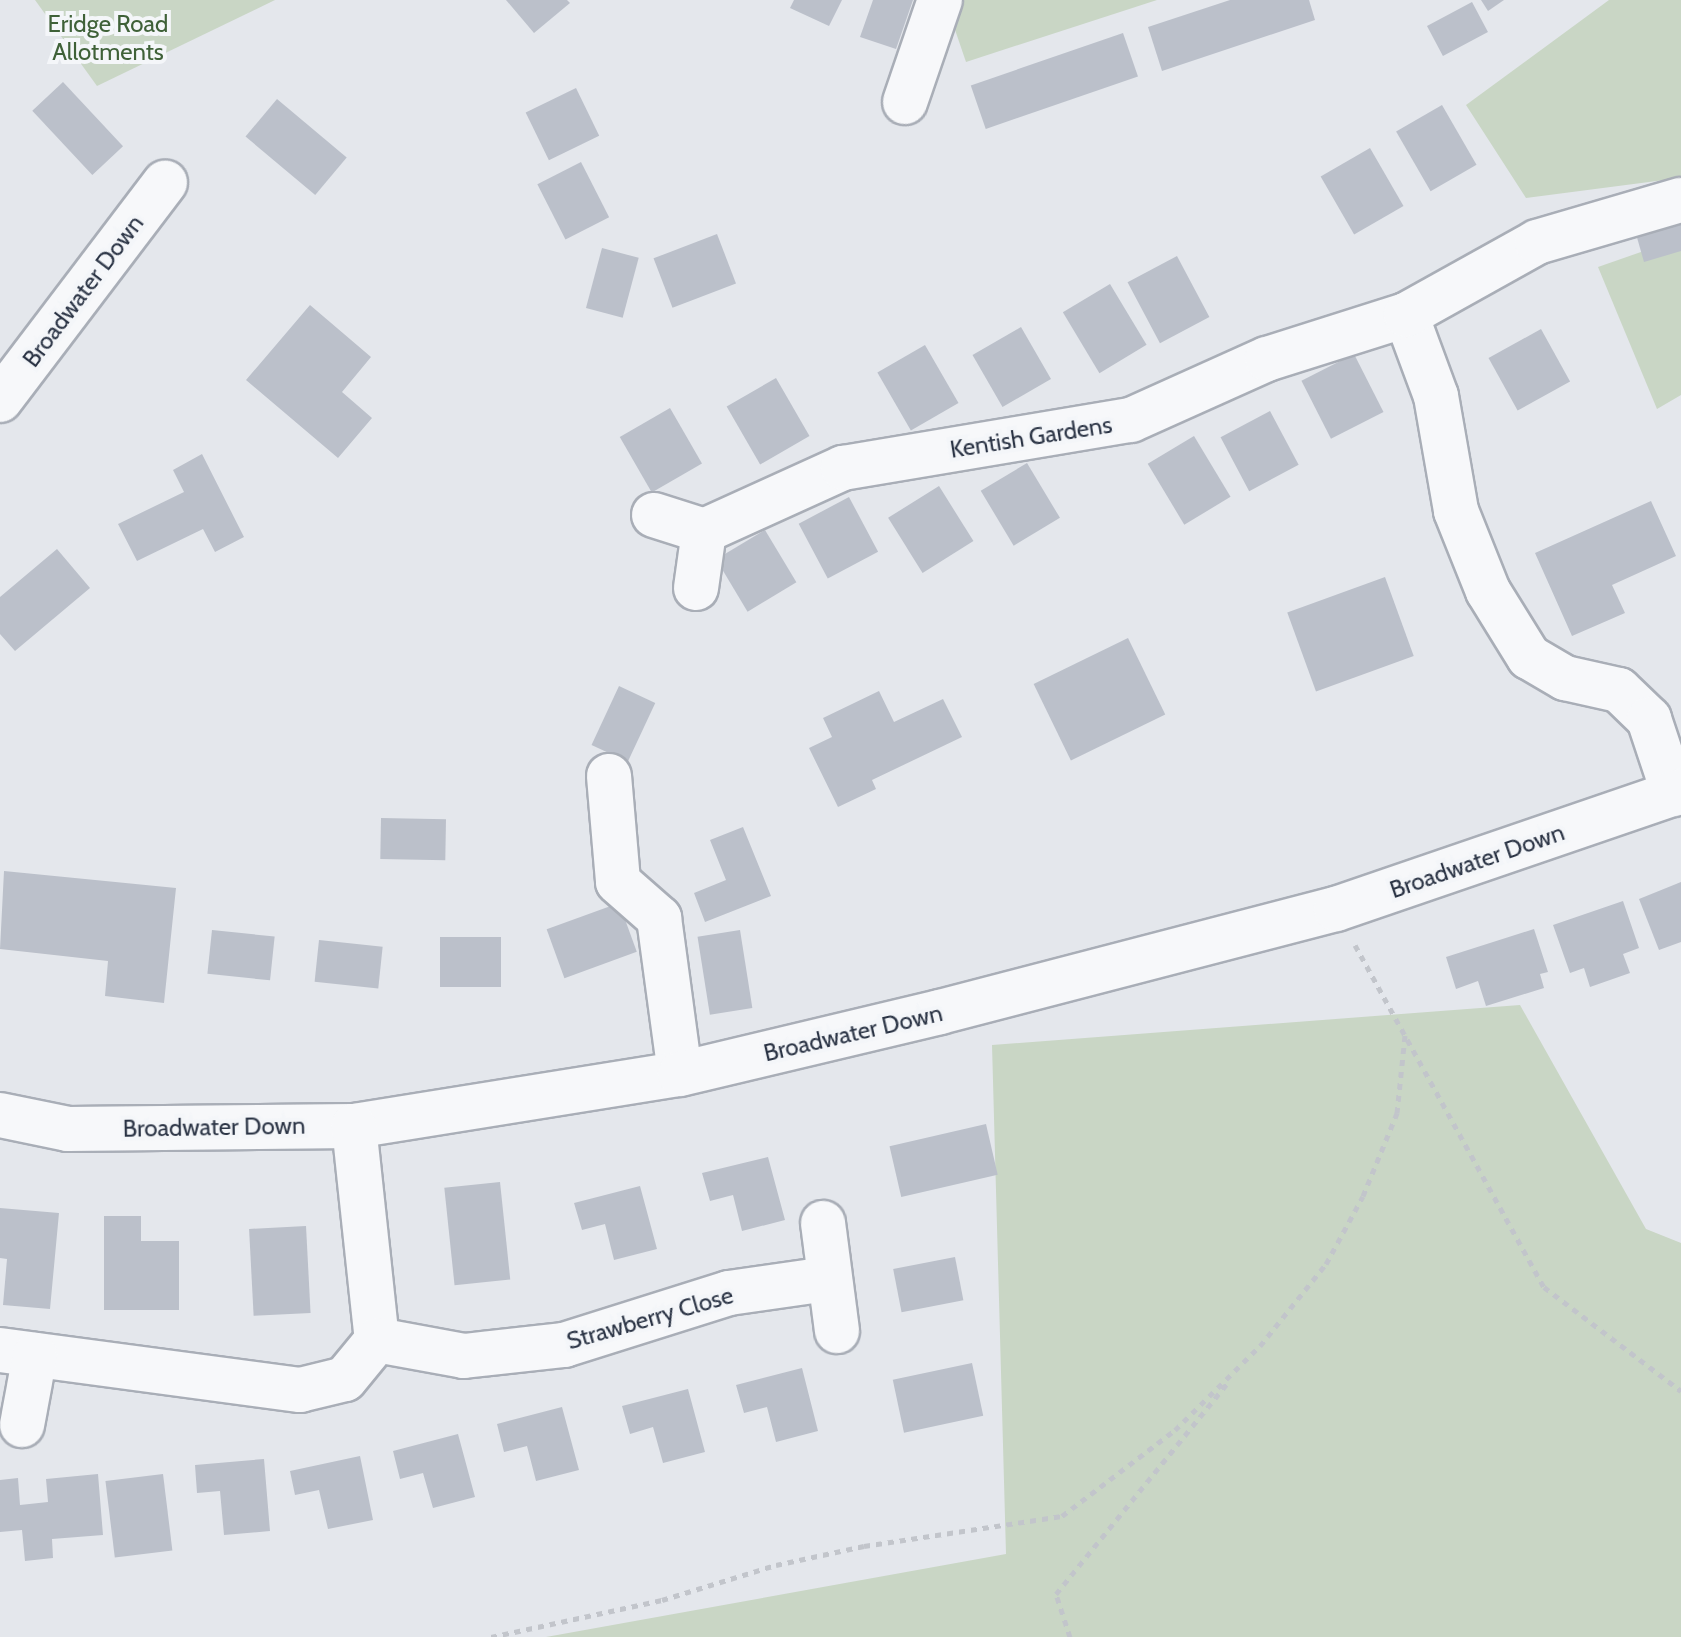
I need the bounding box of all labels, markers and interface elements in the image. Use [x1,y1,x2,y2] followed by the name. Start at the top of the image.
[48,10,168,66] park label: Eridge Road Allotments
[17,209,149,373] street label: Broadwater Down
[948,410,1114,464] street label: Kentish Gardens
[1386,818,1568,904] street label: Broadwater Down
[761,998,945,1068] street label: Broadwater Down
[122,1111,306,1143] street label: Broadwater Down
[563,1280,737,1356] street label: Strawberry Close

